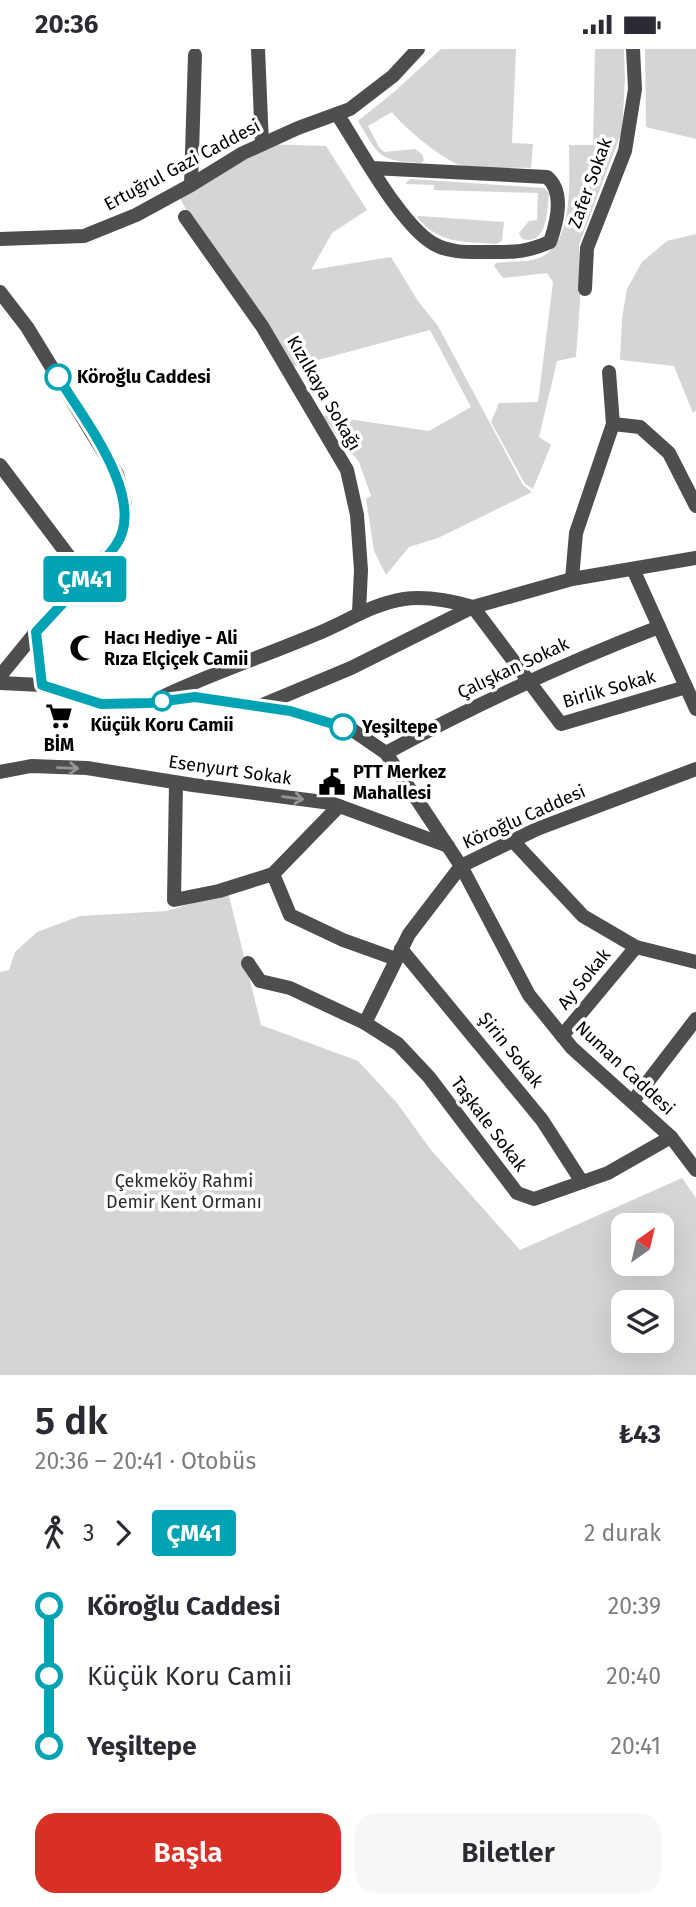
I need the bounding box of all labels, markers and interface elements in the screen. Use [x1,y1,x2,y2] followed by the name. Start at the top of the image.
[35,9,99,40] text: 20:36
[100,115,264,215] street label: Ertuğrul Gazi Caddesi
[563,134,617,231] street label: Zafer Sokak
[282,332,366,454] street label: Kızılkaya Sokağı
[45,364,71,390] marker: Köroğlu Caddesi
[77,366,211,388] place label: Köroğlu Caddesi
[36,556,134,602] line badge: ÇM41
[57,565,113,593] text: ÇM41
[104,627,248,670] place label: Hacı Hediye - Ali Rıza Elçiçek Camii
[454,632,573,703] street label: Çalışkan Sokak
[68,633,98,663] mosque icon: Hacı Hediye - Ali Rıza Elçiçek Camii
[560,665,659,713] street label: Birlik Sokak
[152,691,172,711] marker: Küçük Koru Camii
[44,701,74,731] supermarket icon: BİM
[90,714,234,736] place label: Küçük Koru Camii
[330,714,356,740] marker: Yeşiltepe
[361,716,438,738] place label: Yeşiltepe
[44,734,74,756] place label: BİM
[167,750,294,790] street label: Esenyurt Sokak
[56,761,79,774] one-way arrow
[353,761,446,804] place label: PTT Merkez Mahallesi
[317,767,347,797] public building icon: PTT Merkez Mahallesi
[459,780,589,854] street label: Köroğlu Caddesi
[281,792,304,805] one-way arrow
[553,943,616,1014] street label: Ay Sokak
[474,1008,549,1093] street label: Şirin Sokak
[571,1016,679,1120] street label: Numan Caddesi
[446,1072,532,1176] street label: Taşkale Sokak
[106,1170,262,1213] park label: Çekmeköy Rahmi Demir Kent Ormanı
[611,1213,674,1276] north arrow
[611,1213,674,1353] map controls
[611,1290,674,1353] button: layers
[35,1398,108,1444] text: 5 dk
[618,1419,661,1450] text: ₺43
[35,1447,256,1475] text: 20:36 – 20:41 · Otobüs
[35,1514,73,1552] icon: walk
[104,1514,142,1552] icon: forward
[83,1519,94,1547] text: 3
[166,1519,222,1547] text: ÇM41
[584,1519,661,1547] text: 2 durak
[87,1591,280,1622] text: Köroğlu Caddesi
[608,1592,661,1620] text: 20:39
[87,1661,292,1692] text: Küçük Koru Camii
[606,1662,661,1690] text: 20:40
[87,1731,197,1762] text: Yeşiltepe
[611,1732,661,1760] text: 20:41
[35,1813,341,1893] button: Başla
[355,1813,661,1893] button: Biletler

